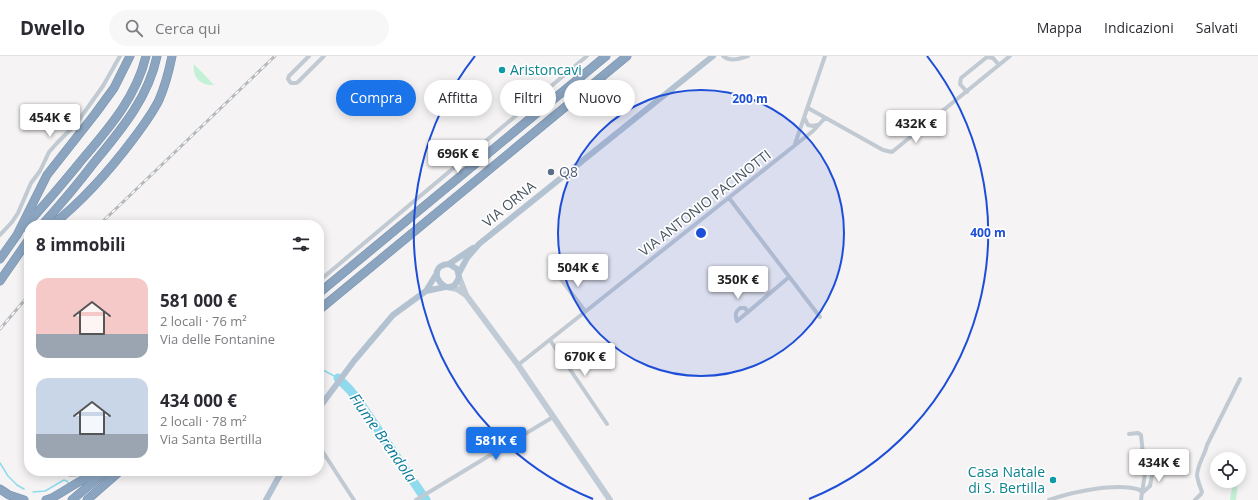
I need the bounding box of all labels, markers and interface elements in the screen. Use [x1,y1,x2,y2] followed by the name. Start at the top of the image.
[109,10,389,46] search box
[20,15,85,41] text: Dwello
[123,17,145,39] icon: search
[155,18,221,38] text: Cerca qui
[1037,18,1082,37] text: Mappa
[1104,18,1174,37] text: Indicazioni
[1196,18,1238,37] text: Salvati
[510,60,582,79] place label: Aristoncavi
[497,65,507,75] marker: Aristoncavi
[336,80,416,116] chip: Compra
[424,80,492,116] chip: Affitta
[500,80,556,116] chip: Filtri
[564,80,635,116] chip: Nuovo
[732,90,768,107] text: 200 m
[17,104,83,138] pin: 454K €
[29,108,71,126] text: 454K €
[883,110,949,144] pin: 432K €
[895,114,937,132] text: 432K €
[425,140,491,174] pin: 696K €
[437,144,479,162] text: 696K €
[635,145,775,260] street label: VIA ANTONIO PACINOTTI
[559,162,578,181] place label: Q8
[546,167,556,177] marker: Q8
[478,176,540,231] street label: VIA ORNA
[970,224,1006,241] text: 400 m
[694,226,708,240] centre of rings
[36,233,126,256] text: 8 immobili
[290,233,312,255] icon: filters
[545,254,611,288] pin: 504K €
[557,258,599,276] text: 504K €
[705,266,771,300] pin: 350K €
[717,270,759,288] text: 350K €
[160,289,237,312] text: 581 000 €
[68,294,116,342] icon: home
[160,312,247,330] text: 2 locali · 76 m²
[160,330,275,348] text: Via delle Fontanine
[552,343,618,377] pin: 670K €
[564,347,606,365] text: 670K €
[160,389,237,412] text: 434 000 €
[346,389,422,486] water label: Fiume Brendola
[68,394,116,442] icon: home
[160,412,247,430] text: 2 locali · 78 m²
[463,427,529,461] pin: 581K €
[160,430,262,448] text: Via Santa Bertilla
[475,431,517,449] text: 581K €
[1126,449,1192,483] pin: 434K €
[1210,452,1246,488] map controls
[1210,452,1246,488] button: locate
[1138,453,1180,471] text: 434K €
[968,462,1045,497] place label: Casa Natale di S. Bertilla
[1048,475,1058,485] marker: Casa Natale di S. Bertilla

